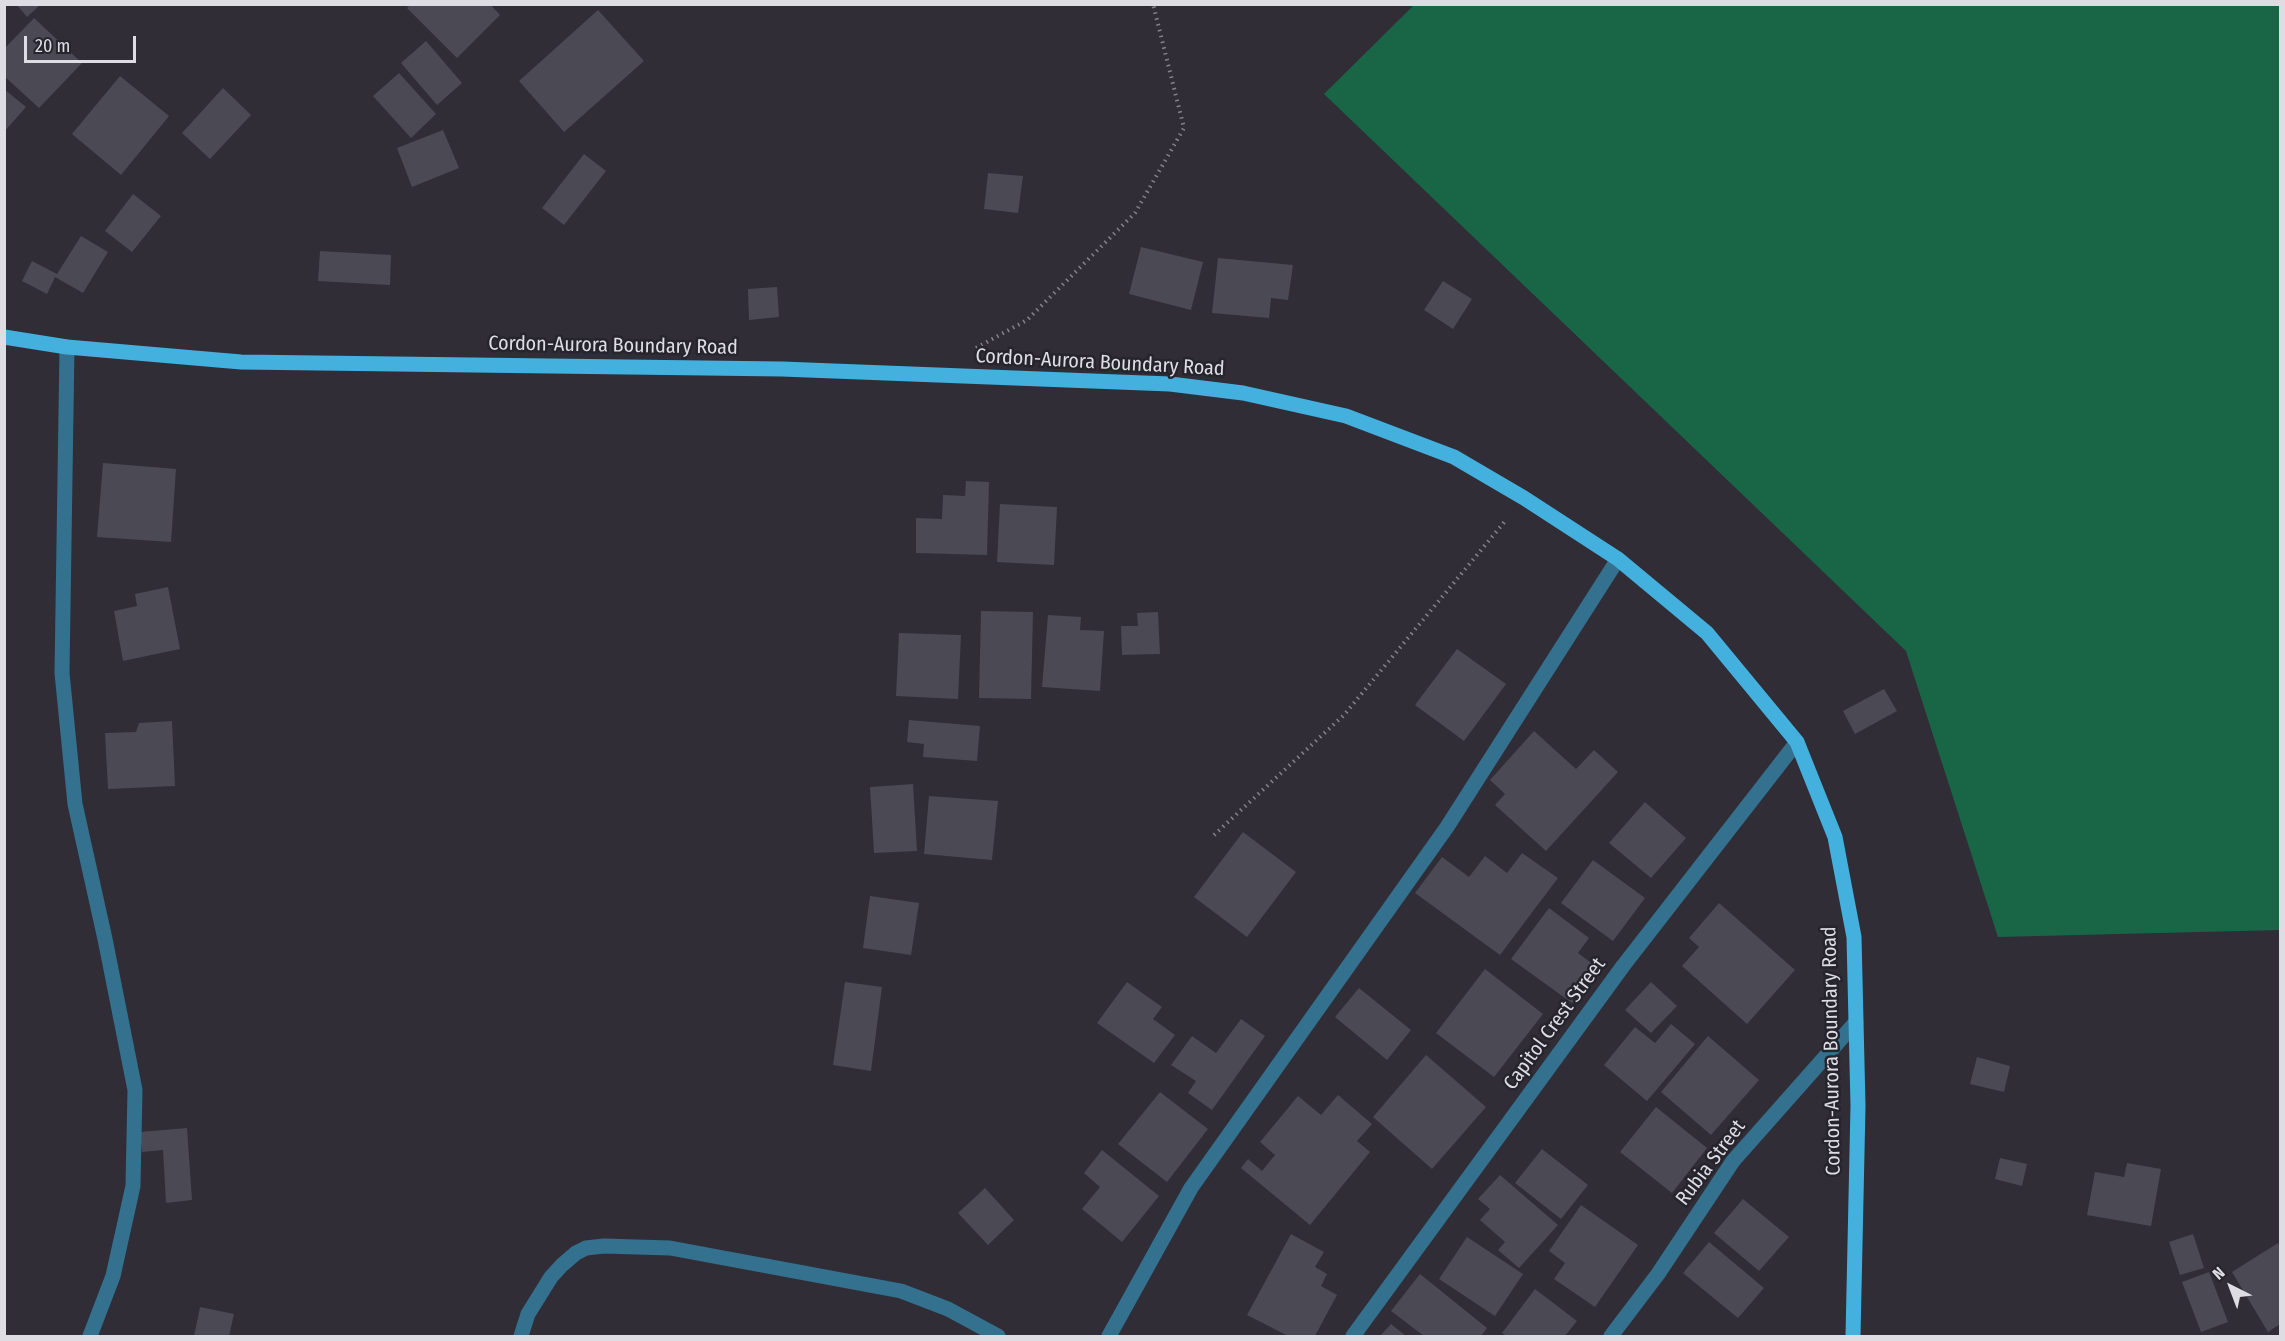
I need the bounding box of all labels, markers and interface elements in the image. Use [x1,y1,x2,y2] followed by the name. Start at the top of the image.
[27,24,140,62] scale bar
[35,35,70,57] text: 20 m
[488,332,738,360] street label: Cordon-Aurora Boundary Road
[975,344,1225,382] street label: Cordon-Aurora Boundary Road
[1818,926,1846,1176] street label: Cordon-Aurora Boundary Road
[1499,953,1611,1095] street label: Capitol Crest Street
[1671,1116,1751,1210] street label: Rubia Street
[2201,1257,2261,1317] north arrow
[2209,1263,2229,1284] text: N

